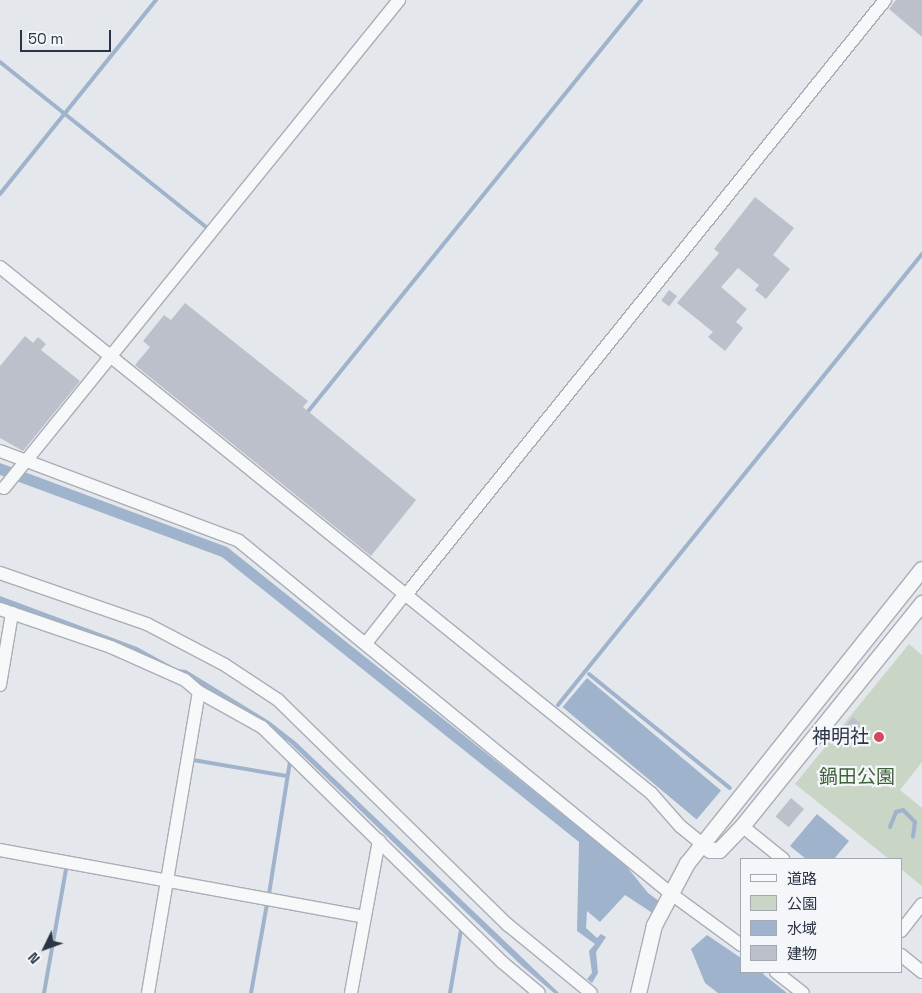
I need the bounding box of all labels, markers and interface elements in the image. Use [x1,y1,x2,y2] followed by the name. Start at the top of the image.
[22,20,114,52] scale bar
[28,29,63,48] text: 50 m
[812,726,869,748] place label: 神明社
[873,731,885,743] marker: 神明社
[819,766,895,788] park label: 鍋田公園
[740,858,902,973] legend
[787,869,817,888] text: 道路
[787,894,817,913] text: 公園
[787,919,817,938] text: 水域
[20,923,70,973] north arrow
[787,944,817,963] text: 建物
[24,949,44,968] text: N

